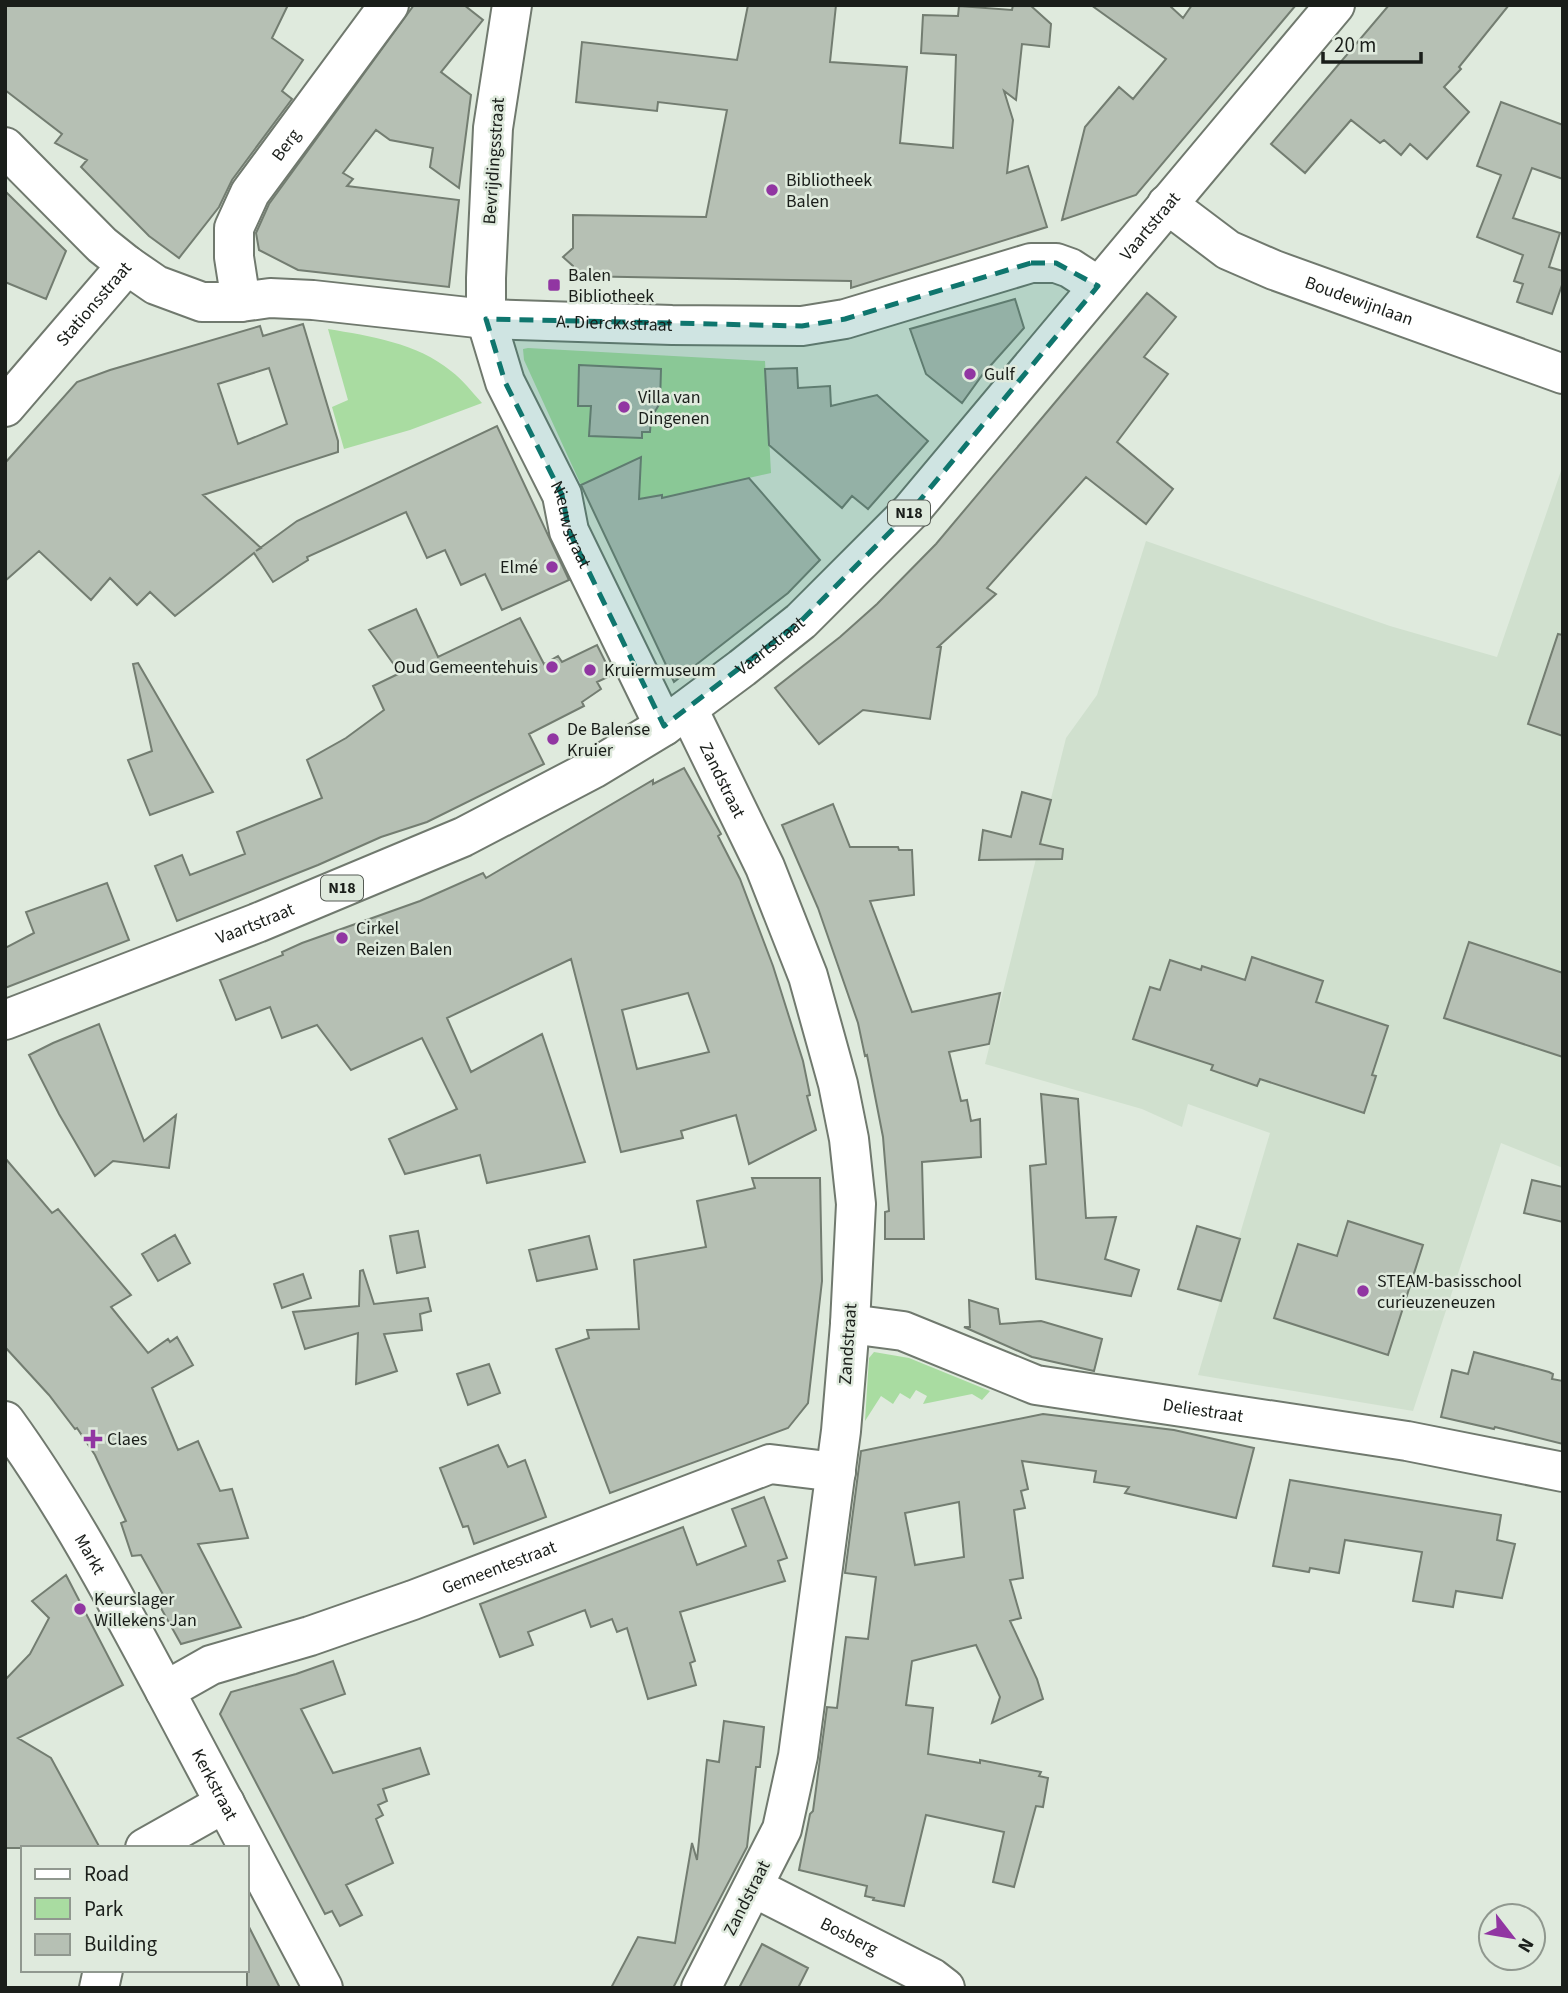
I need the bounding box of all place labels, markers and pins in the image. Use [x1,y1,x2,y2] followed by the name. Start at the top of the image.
[786,168,872,214] place label: Bibliotheek Balen
[764,182,780,198] marker: Bibliotheek Balen
[568,263,654,309] place label: Balen Bibliotheek
[546,277,562,293] marker: Balen Bibliotheek
[984,362,1015,387] place label: Gulf
[962,366,978,382] marker: Gulf
[638,385,710,431] place label: Villa van Dingenen
[616,399,632,415] marker: Villa van Dingenen
[500,555,538,580] place label: Elmé
[544,559,560,575] marker: Elmé
[394,655,538,680] place label: Oud Gemeentehuis
[604,658,716,683] place label: Kruiermuseum
[544,659,560,675] marker: Oud Gemeentehuis
[582,662,598,678] marker: Kruiermuseum
[567,717,650,763] place label: De Balense Kruier
[545,731,561,747] marker: De Balense Kruier
[356,916,452,962] place label: Cirkel Reizen Balen
[334,930,350,946] marker: Cirkel Reizen Balen
[1377,1269,1522,1315] place label: STEAM-basisschool curieuzeneuzen
[1355,1283,1371,1299] marker: STEAM-basisschool curieuzeneuzen
[107,1427,147,1452] place label: Claes
[85,1431,101,1447] marker: Claes
[94,1587,197,1633] place label: Keurslager Willekens Jan
[72,1601,88,1617] marker: Keurslager Willekens Jan

